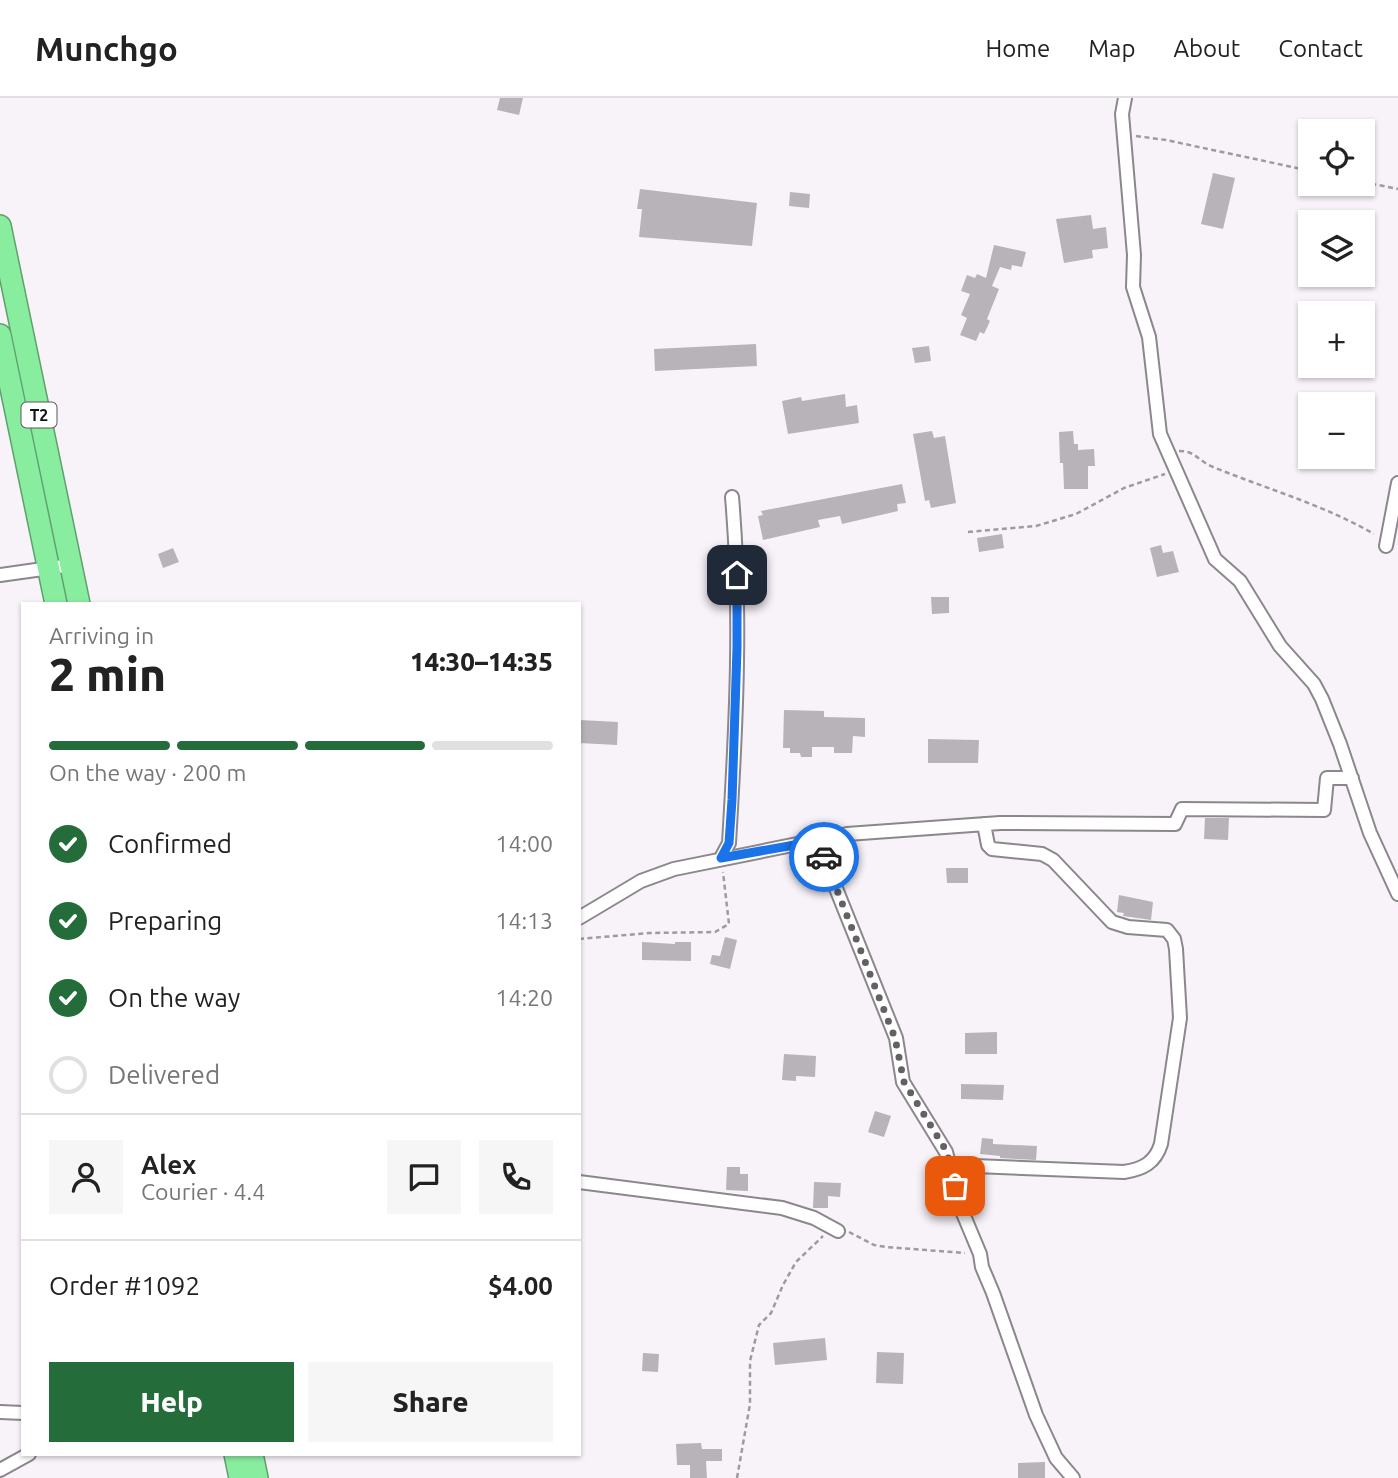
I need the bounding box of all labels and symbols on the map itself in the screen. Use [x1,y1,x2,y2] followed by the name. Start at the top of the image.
[22,402,56,428] road number: T2
[707,545,767,605] pin
[789,822,859,892] courier
[925,1156,985,1216] pin

